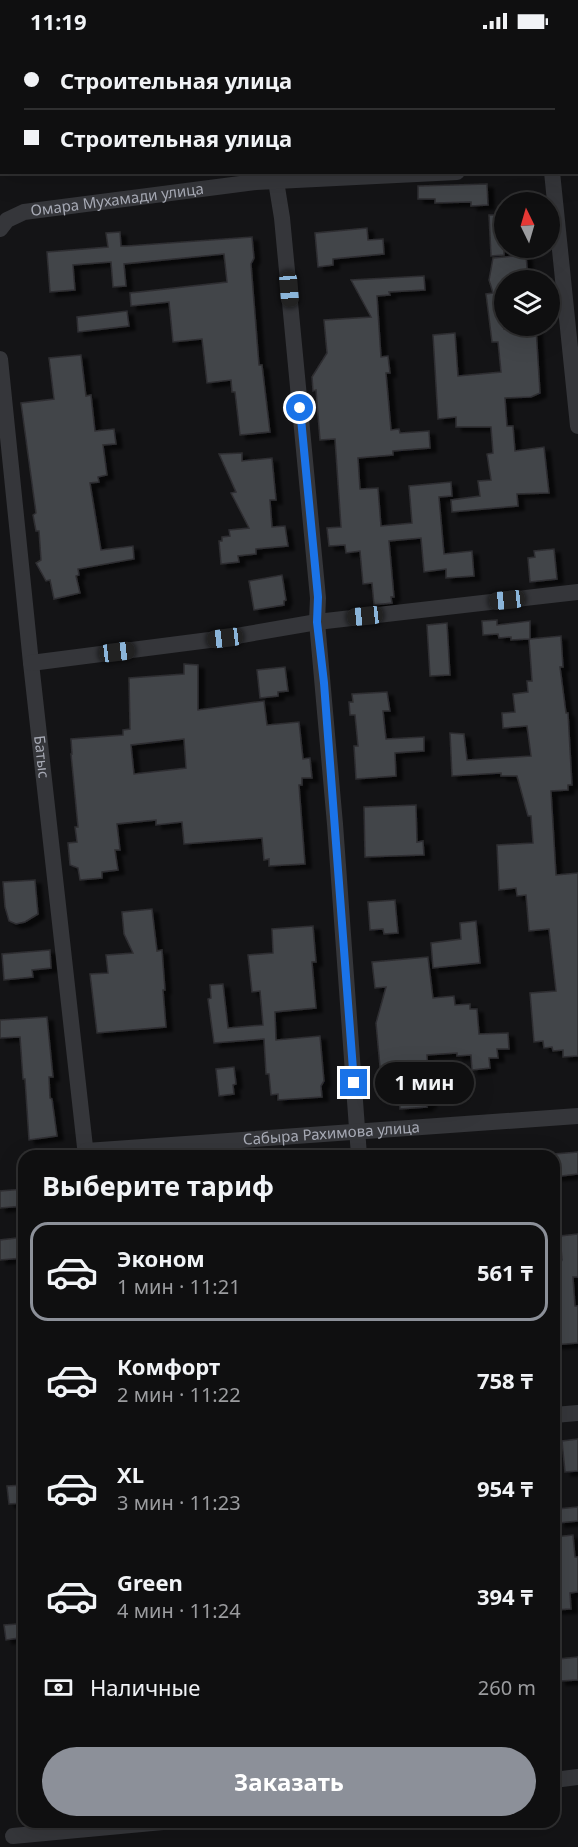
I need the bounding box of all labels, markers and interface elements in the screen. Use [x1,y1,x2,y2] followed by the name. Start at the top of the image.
[30,6,87,36] text: 11:19
[60,65,292,95] text: Строительная улица
[60,123,292,153] text: Строительная улица
[29,178,205,220] street label: Омара Мухамади улица
[494,192,560,258] north arrow
[494,192,560,336] map controls
[278,270,300,308] car
[494,270,560,336] button: layers
[286,394,313,421] route start
[488,589,526,611] car
[346,605,384,627] car
[206,627,244,649] car
[98,641,136,663] car
[30,734,55,779] street label: Батыс
[375,1062,474,1104] callout: 1 мин
[340,1069,367,1096] route end
[395,1069,454,1096] text: 1 мин
[242,1116,420,1149] street label: Сабыра Рахимова улица
[42,1167,274,1204] text: Выберите тариф
[117,1243,205,1273] text: Эконом
[45,1245,99,1299] icon: car
[477,1257,533,1287] text: 561 ₸
[117,1273,241,1300] text: 1 мин · 11:21
[117,1351,220,1381] text: Комфорт
[45,1353,99,1407] icon: car
[477,1365,533,1395] text: 758 ₸
[117,1381,241,1408] text: 2 мин · 11:22
[117,1459,144,1489] text: XL
[45,1461,99,1515] icon: car
[477,1473,533,1503] text: 954 ₸
[117,1489,241,1516] text: 3 мин · 11:23
[117,1567,183,1597] text: Green
[45,1569,99,1623] icon: car
[477,1581,533,1611] text: 394 ₸
[117,1597,241,1624] text: 4 мин · 11:24
[42,1671,75,1704] icon: cash
[90,1672,200,1702] text: Наличные
[478,1674,536,1701] text: 260 m
[42,1747,536,1816] button: Заказать

